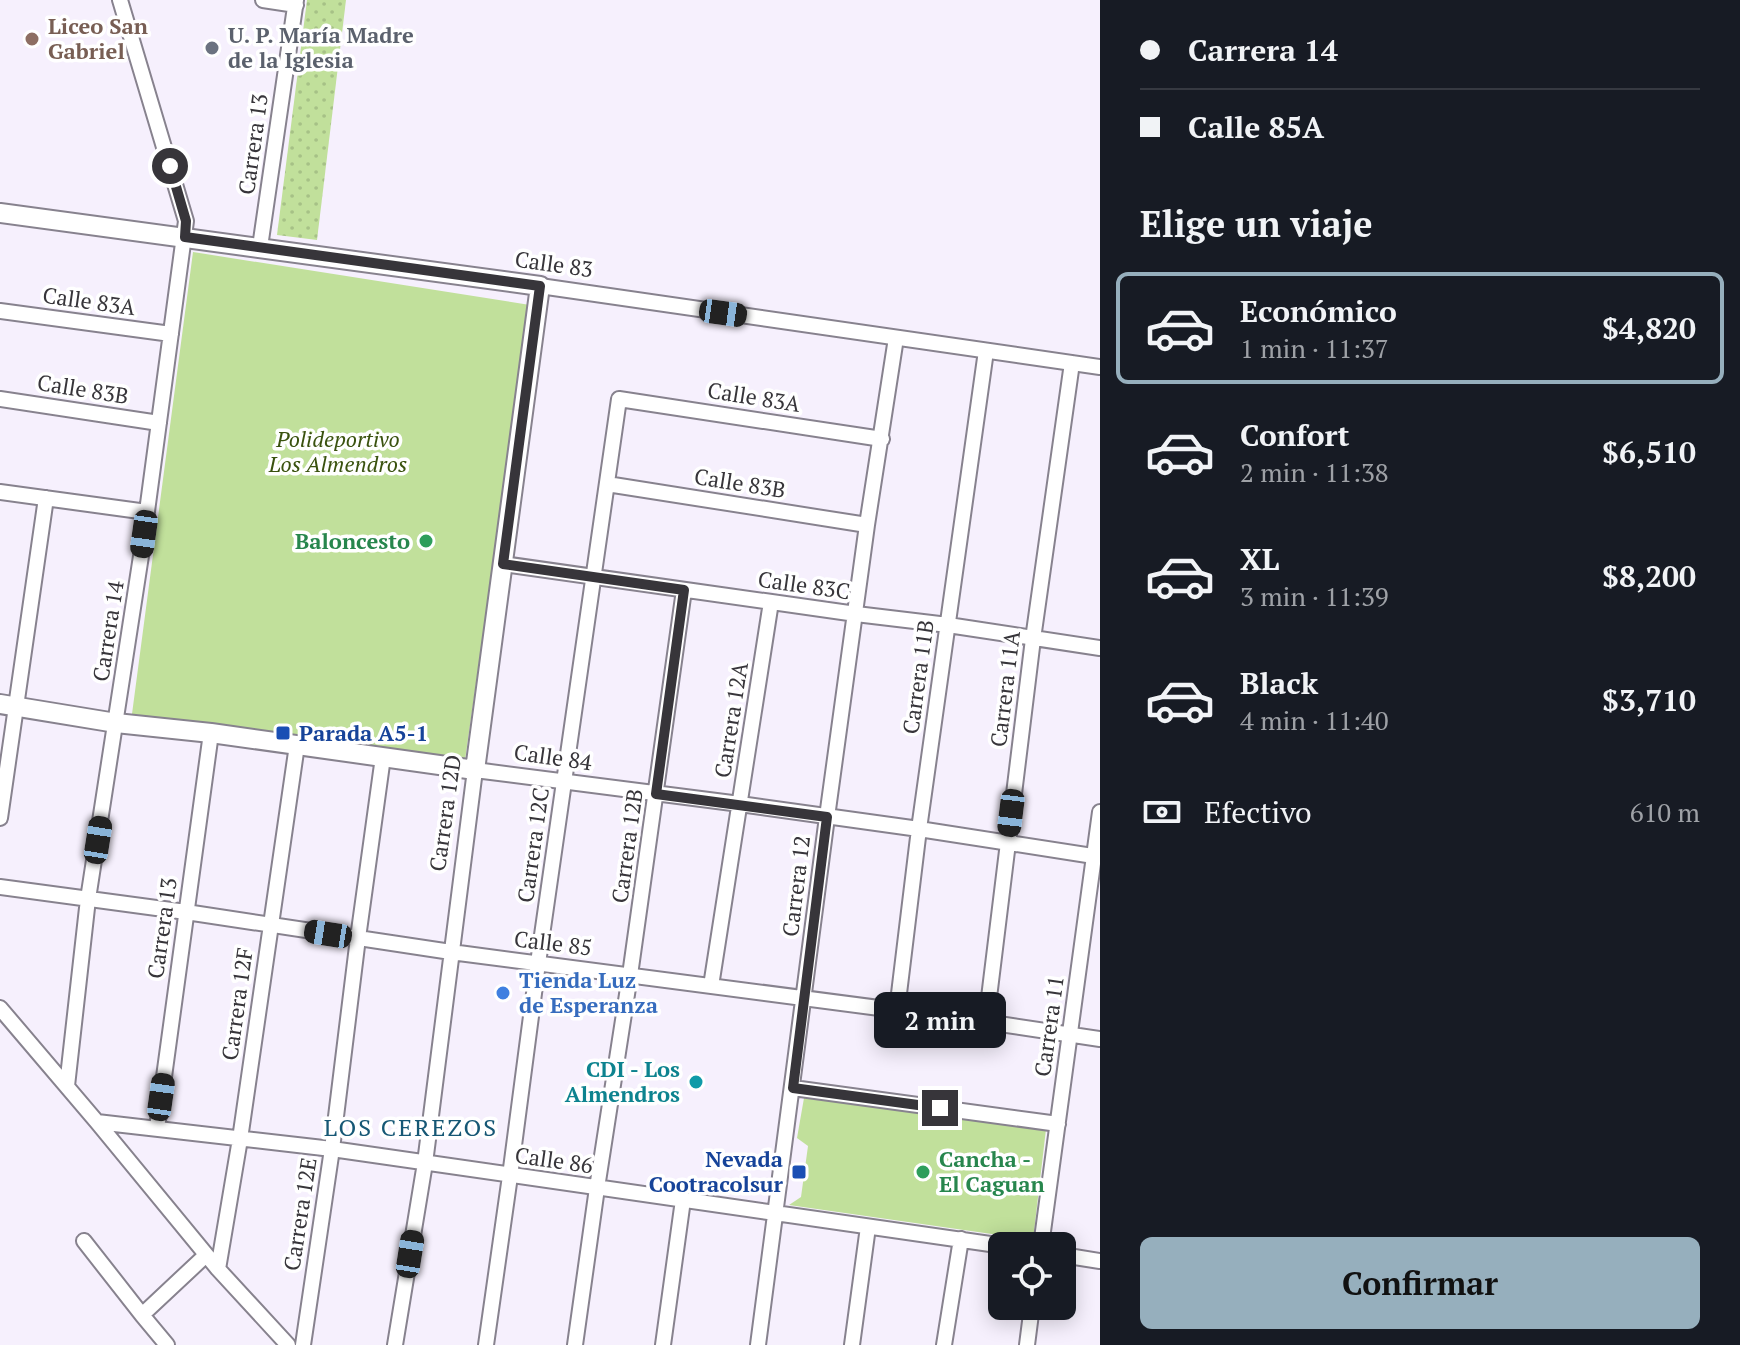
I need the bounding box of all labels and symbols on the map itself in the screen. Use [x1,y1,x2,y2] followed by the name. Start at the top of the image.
[48,11,148,65] place label: Liceo San Gabriel
[228,20,414,74] place label: U. P. María Madre de la Iglesia
[23,30,41,48] marker: Liceo San Gabriel
[203,39,221,57] marker: U. P. María Madre de la Iglesia
[231,92,274,196] street label: Carrera 13
[152,148,188,184] route start
[513,244,595,283] street label: Calle 83
[41,280,138,321] street label: Calle 83A
[698,298,748,328] car
[35,367,131,410] street label: Calle 83B
[706,375,803,418] street label: Calle 83A
[268,424,407,478] park label: Polideportivo Los Almendros
[692,461,788,504] street label: Calle 83B
[129,509,159,559] car
[295,526,410,555] place label: Baloncesto
[417,532,435,550] marker: Baloncesto
[756,564,852,605] street label: Calle 83C
[85,578,130,683] street label: Carrera 14
[895,618,940,736] street label: Carrera 11B
[983,628,1026,749] street label: Carrera 11A
[707,659,754,780] street label: Carrera 12A
[299,718,428,747] place label: Parada A5-1
[274,724,292,742] marker: Parada A5-1
[512,737,594,776] street label: Calle 84
[422,753,467,873] street label: Carrera 12D
[510,786,555,904] street label: Carrera 12C
[604,787,649,905] street label: Carrera 12B
[996,788,1026,838] car
[82,814,114,866] car
[775,834,816,938] street label: Carrera 12
[140,876,183,980] street label: Carrera 13
[302,918,354,950] car
[512,923,594,962] street label: Calle 85
[214,946,259,1062] street label: Carrera 12F
[519,965,658,1019] place label: Tienda Luz de Esperanza
[1027,974,1070,1078] street label: Carrera 11
[494,984,512,1002] marker: Tienda Luz de Esperanza
[874,992,1006,1048] callout: 2 min
[565,1054,680,1108] place label: CDI - Los Almendros
[146,1072,176,1122] car
[687,1073,705,1091] marker: CDI - Los Almendros
[922,1090,958,1126] route end
[324,1111,498,1143] district label: LOS CEREZOS
[513,1140,595,1179] street label: Calle 86
[649,1144,784,1198] place label: Nevada Cootracolsur
[939,1144,1045,1198] place label: Cancha - El Caguan
[276,1155,323,1273] street label: Carrera 12E
[790,1163,808,1181] marker: Nevada Cootracolsur
[914,1163,932,1181] marker: Cancha - El Caguan
[394,1228,426,1280] car

